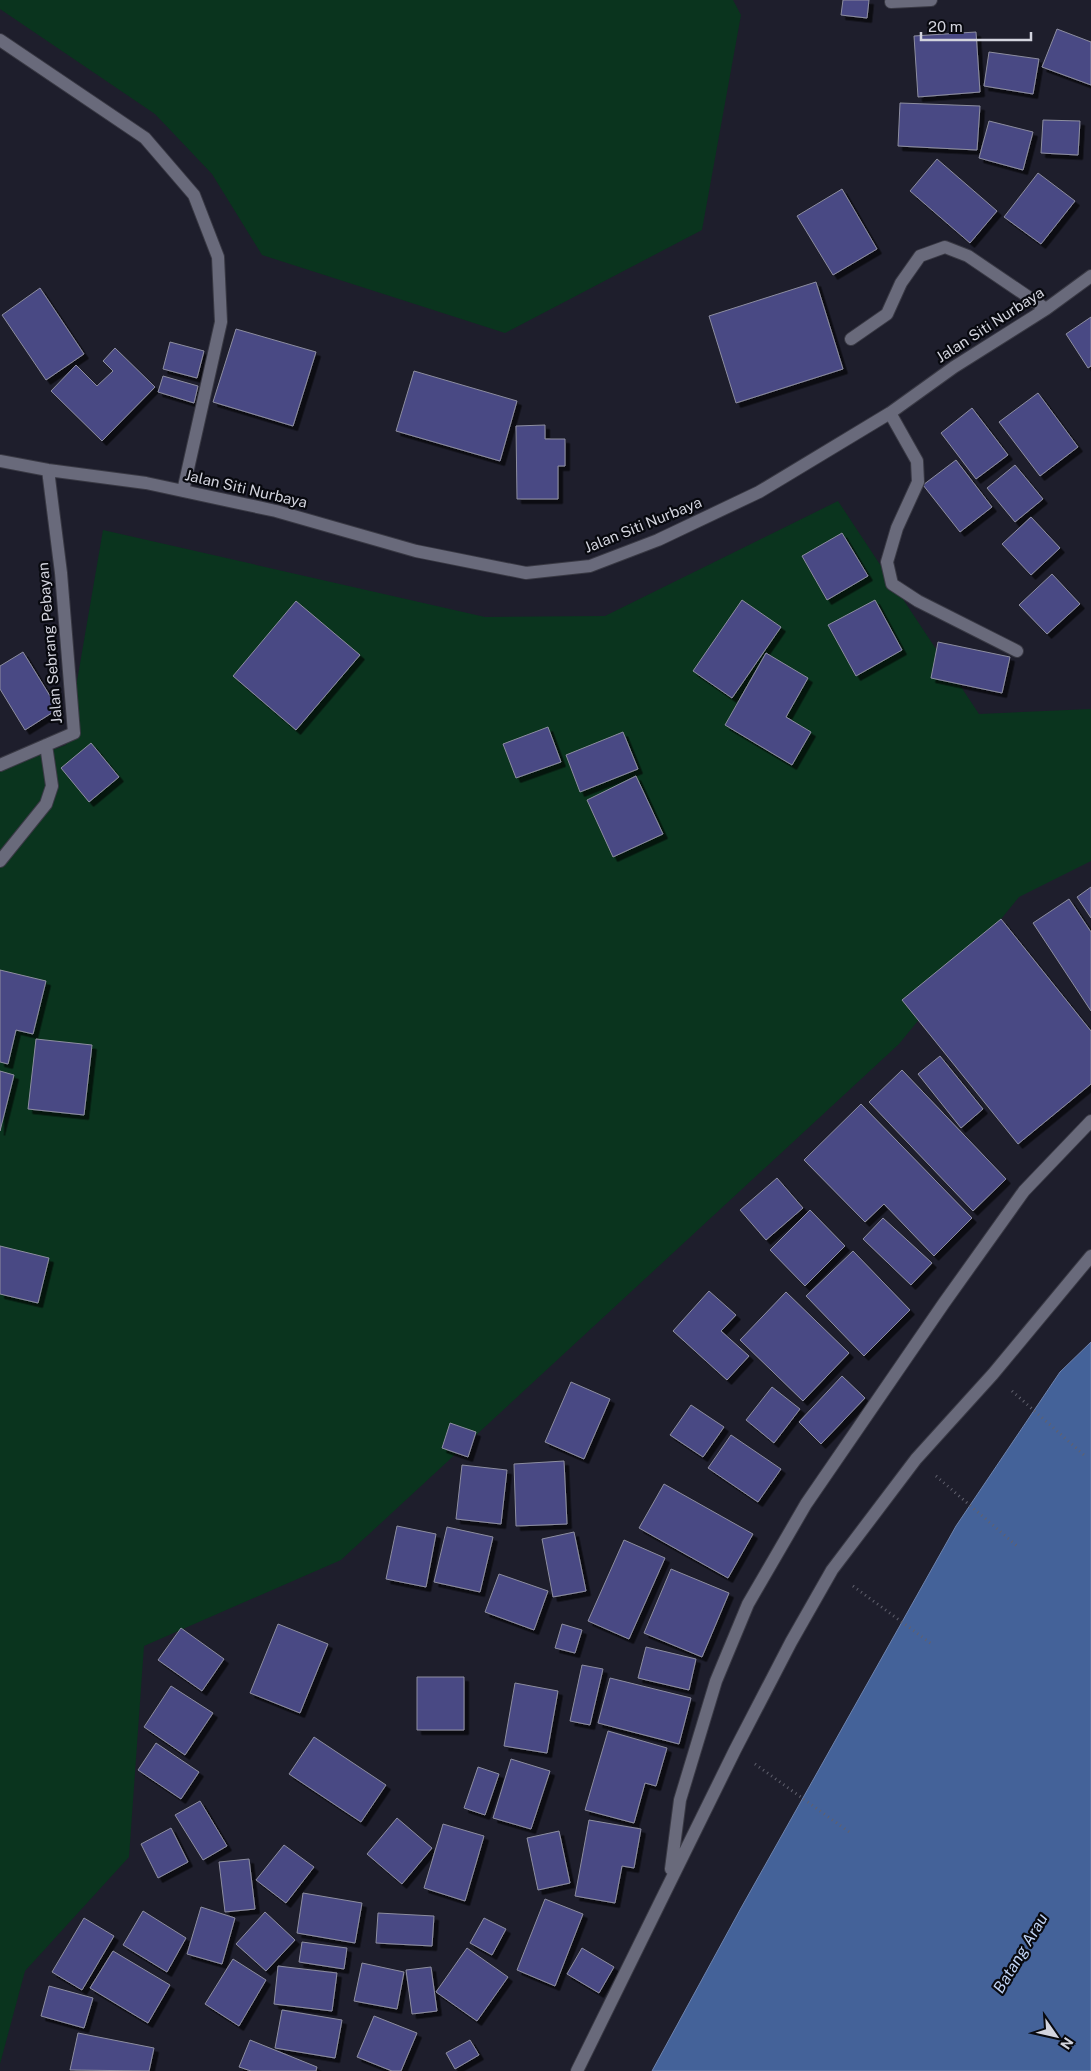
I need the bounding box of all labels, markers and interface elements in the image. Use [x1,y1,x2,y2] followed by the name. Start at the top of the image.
[921,10,1031,42] scale bar
[928,18,963,35] text: 20 m
[933,283,1047,366] street label: Jalan Siti Nurbaya
[183,466,309,511] street label: Jalan Siti Nurbaya
[582,493,704,556] street label: Jalan Siti Nurbaya
[34,562,65,724] street label: Jalan Sebrang Pebayan
[989,1910,1052,1996] water label: Batang Arau
[1031,2011,1081,2061] north arrow
[1057,2034,1076,2052] text: N

